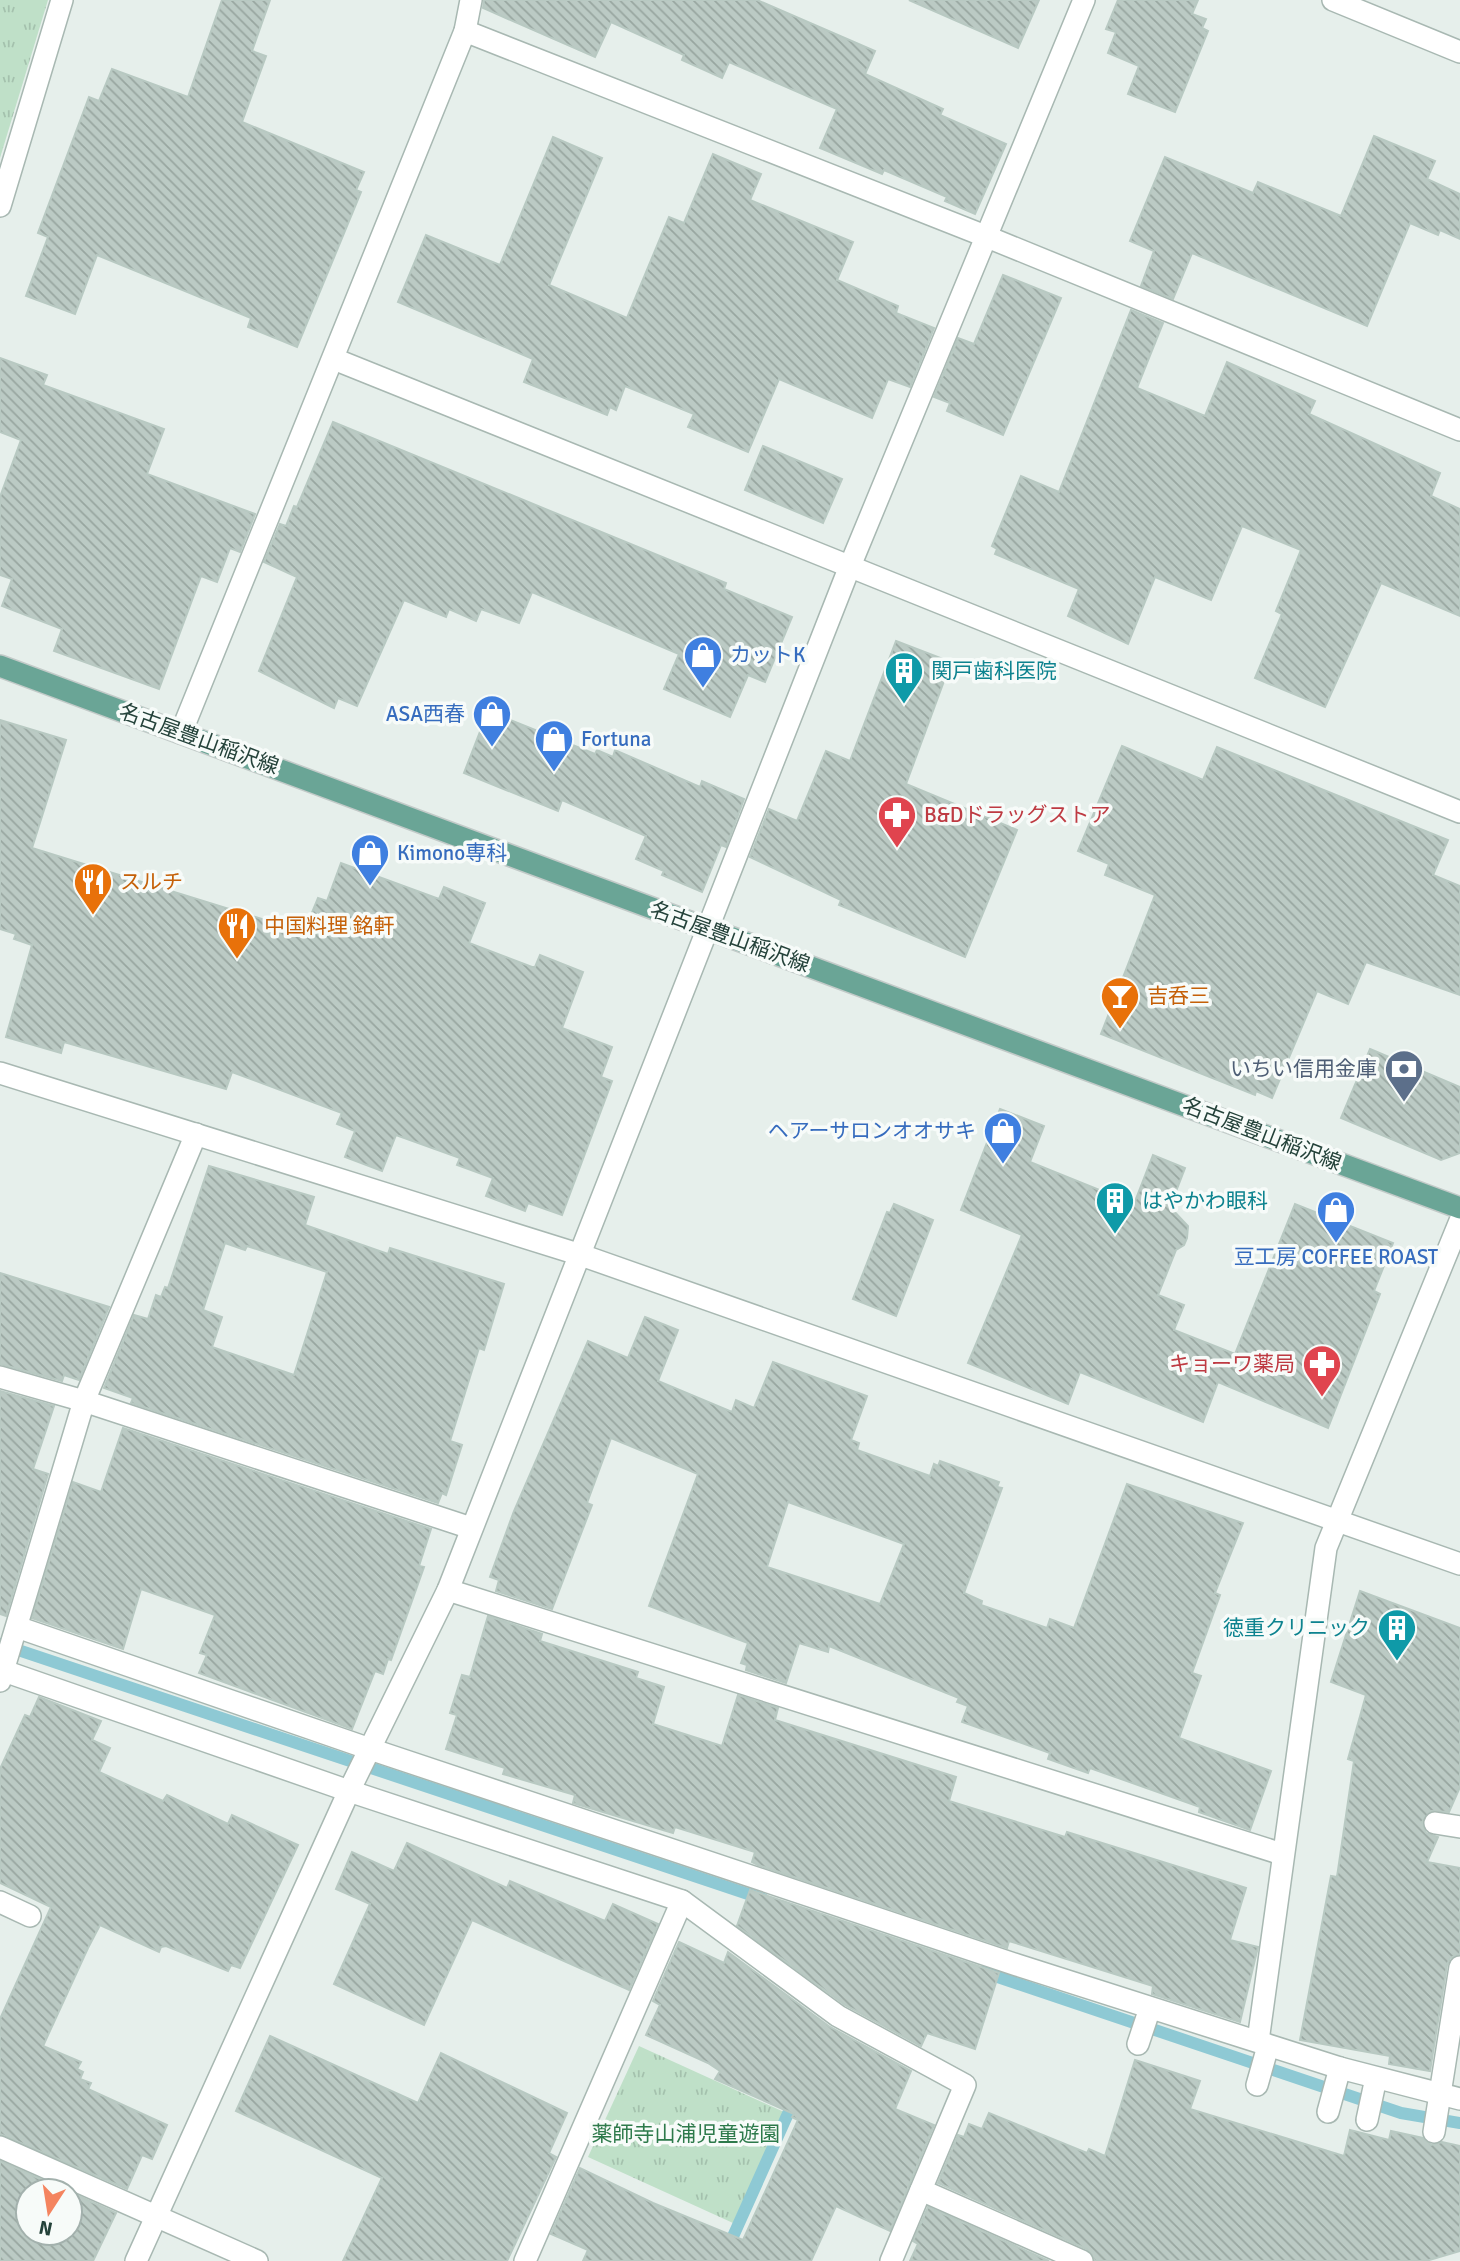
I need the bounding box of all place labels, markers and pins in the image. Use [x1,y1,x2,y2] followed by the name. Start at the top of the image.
[682,634,724,689] shop icon: カットK
[730,642,806,668] place label: カットK
[883,650,925,705] building icon: 関戸歯科医院
[931,658,1057,684] place label: 関戸歯科医院
[471,693,513,748] shop icon: ASA西春
[386,701,465,727] place label: ASA西春
[533,718,575,773] shop icon: Fortuna
[581,726,651,752] place label: Fortuna
[876,794,918,849] pharmacy icon: B&Dドラッグストア
[924,802,1110,828] place label: B&Dドラッグストア
[349,832,391,887] shop icon: Kimono専科
[397,840,507,866] place label: Kimono専科
[72,861,114,916] restaurant icon: スルチ
[120,869,183,895] place label: スルチ
[216,905,258,960] restaurant icon: 中国料理 銘軒
[264,913,395,939] place label: 中国料理 銘軒
[1099,975,1141,1030] bar icon: 吉呑三
[1147,983,1210,1009] place label: 吉呑三
[1383,1048,1425,1103] bank icon: いちい信用金庫
[1230,1056,1377,1082] place label: いちい信用金庫
[982,1110,1024,1165] shop icon: ヘアーサロンオオサキ
[768,1118,976,1144] place label: ヘアーサロンオオサキ
[1094,1180,1136,1235] building icon: はやかわ眼科
[1142,1188,1268,1214] place label: はやかわ眼科
[1315,1189,1357,1244] shop icon: 豆工房 COFFEE ROAST
[1234,1244,1439,1270] place label: 豆工房 COFFEE ROAST
[1301,1343,1343,1398] pharmacy icon: キョーワ薬局
[1169,1351,1295,1377] place label: キョーワ薬局
[1376,1607,1418,1662] building icon: 徳重クリニック
[1223,1615,1370,1641] place label: 徳重クリニック

